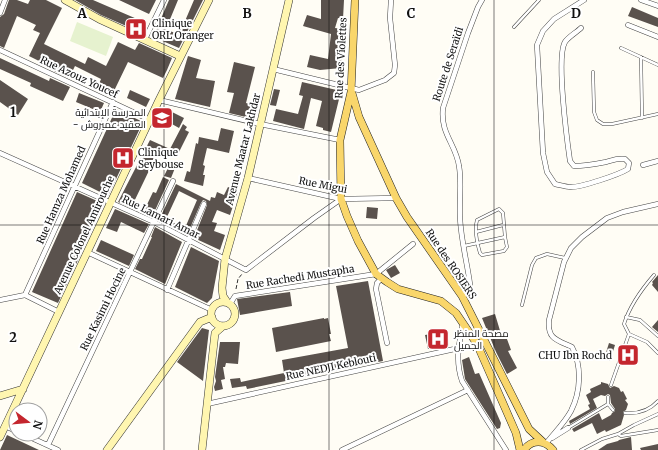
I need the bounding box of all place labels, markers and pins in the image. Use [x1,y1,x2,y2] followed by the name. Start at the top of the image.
[123,16,149,42] hospital icon: Clinique ORL Oranger
[152,17,214,42] place label: Clinique ORL Oranger
[149,105,175,131] school or university icon: المدرسة الإبتدائية - العقيد عميروش
[73,106,146,131] place label: المدرسة الإبتدائية - العقيد عميروش
[110,145,136,171] hospital icon: Clinique Seybouse
[138,146,184,171] place label: Clinique Seybouse
[425,326,451,352] hospital icon: مصحة المنظر الجميل
[453,327,509,352] place label: مصحة المنظر الجميل
[615,342,641,368] hospital icon: CHU Ibn Rochd
[538,349,612,362] place label: CHU Ibn Rochd

